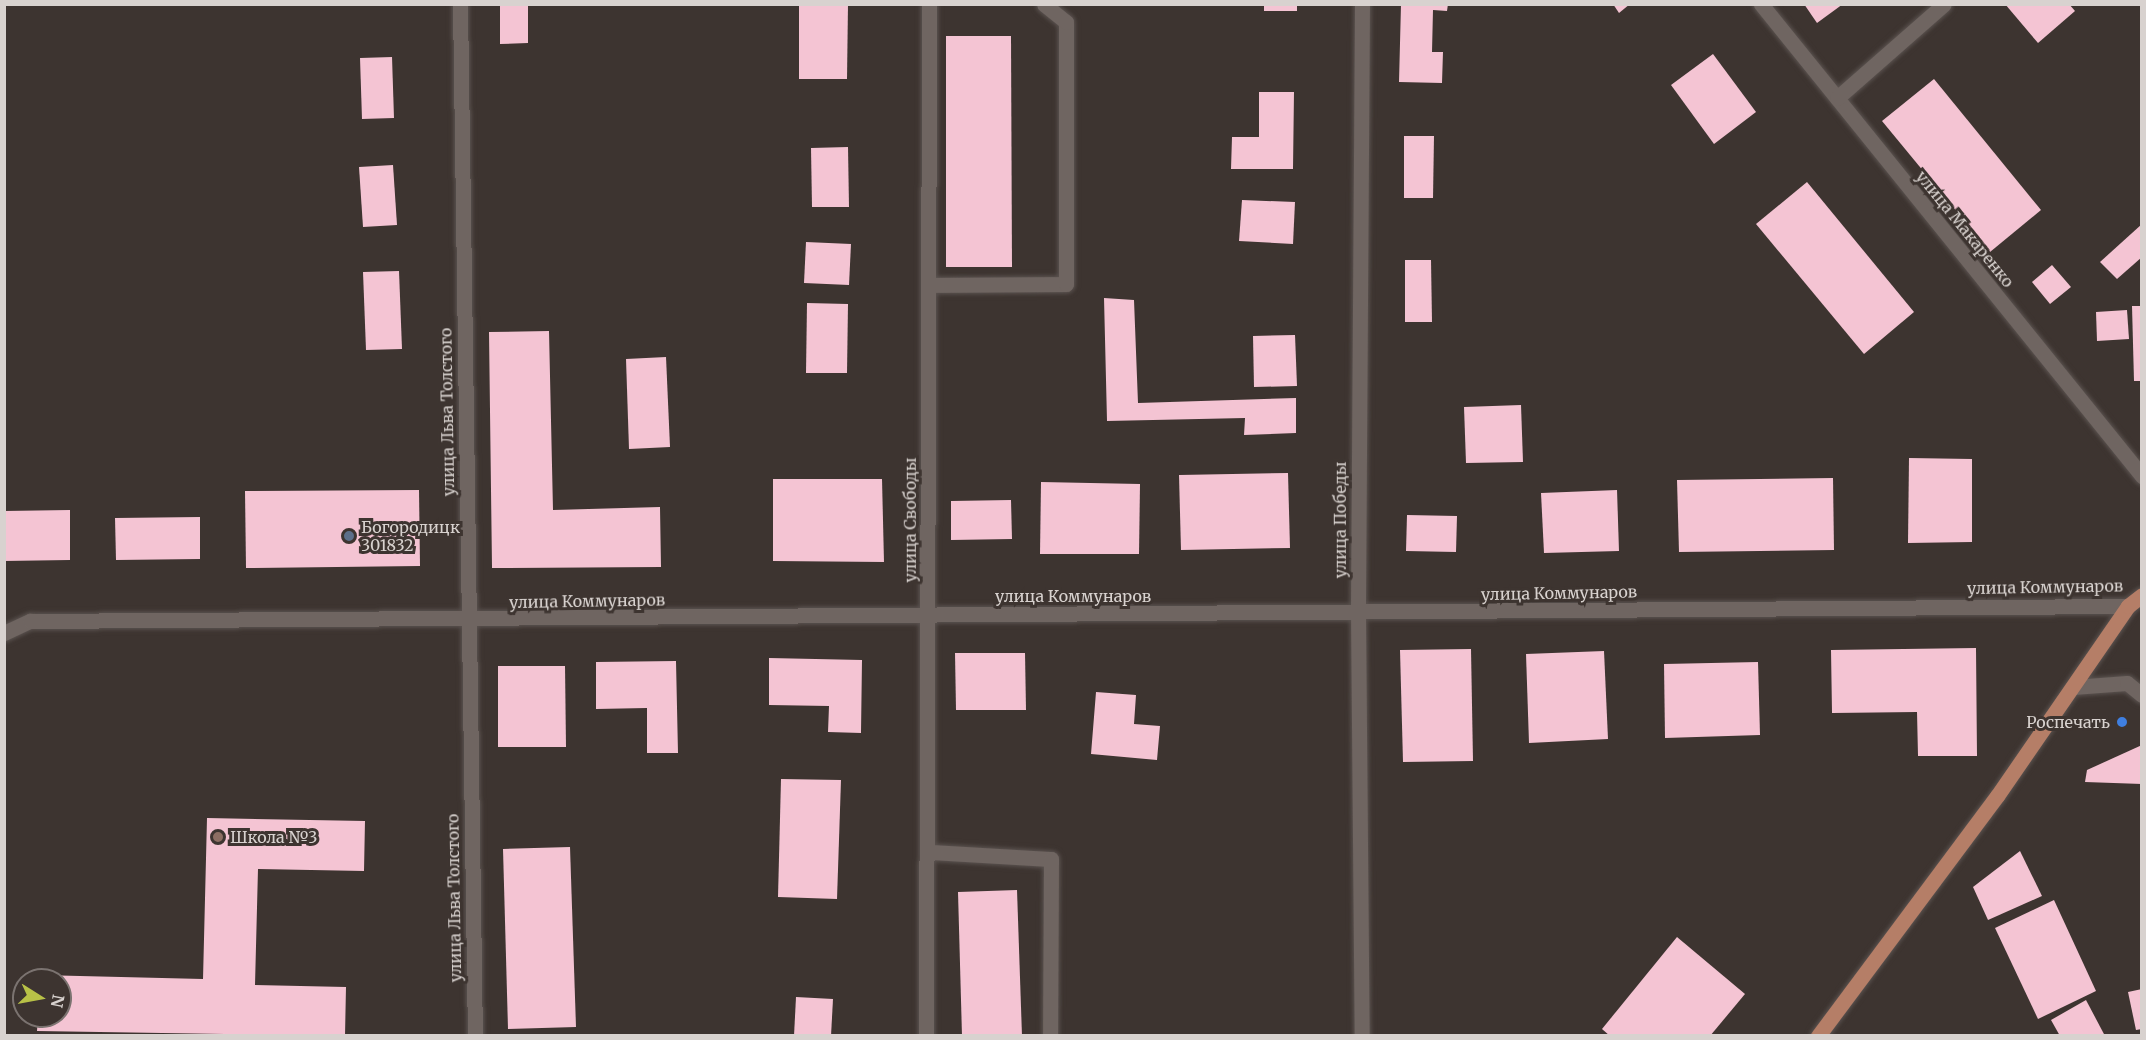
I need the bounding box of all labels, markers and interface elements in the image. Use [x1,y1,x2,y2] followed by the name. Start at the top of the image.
[1912,167,2018,291] street label: улица Макаренко
[436,328,458,496] street label: улица Льва Толстого
[900,458,920,582] street label: улица Свободы
[1330,462,1350,578] street label: улица Победы
[361,517,460,555] place label: Богородицк 301832
[342,529,356,543] marker: Богородицк 301832
[1967,576,2123,598] street label: улица Коммунаров
[1481,582,1637,604] street label: улица Коммунаров
[995,586,1151,606] street label: улица Коммунаров
[509,590,665,612] street label: улица Коммунаров
[2026,712,2110,732] place label: Роспечать
[2115,715,2129,729] marker: Роспечать
[443,814,465,982] street label: улица Льва Толстого
[230,827,317,847] place label: Школа №3
[211,830,225,844] marker: Школа №3
[12,968,72,1028] north arrow
[47,993,69,1009] text: N

